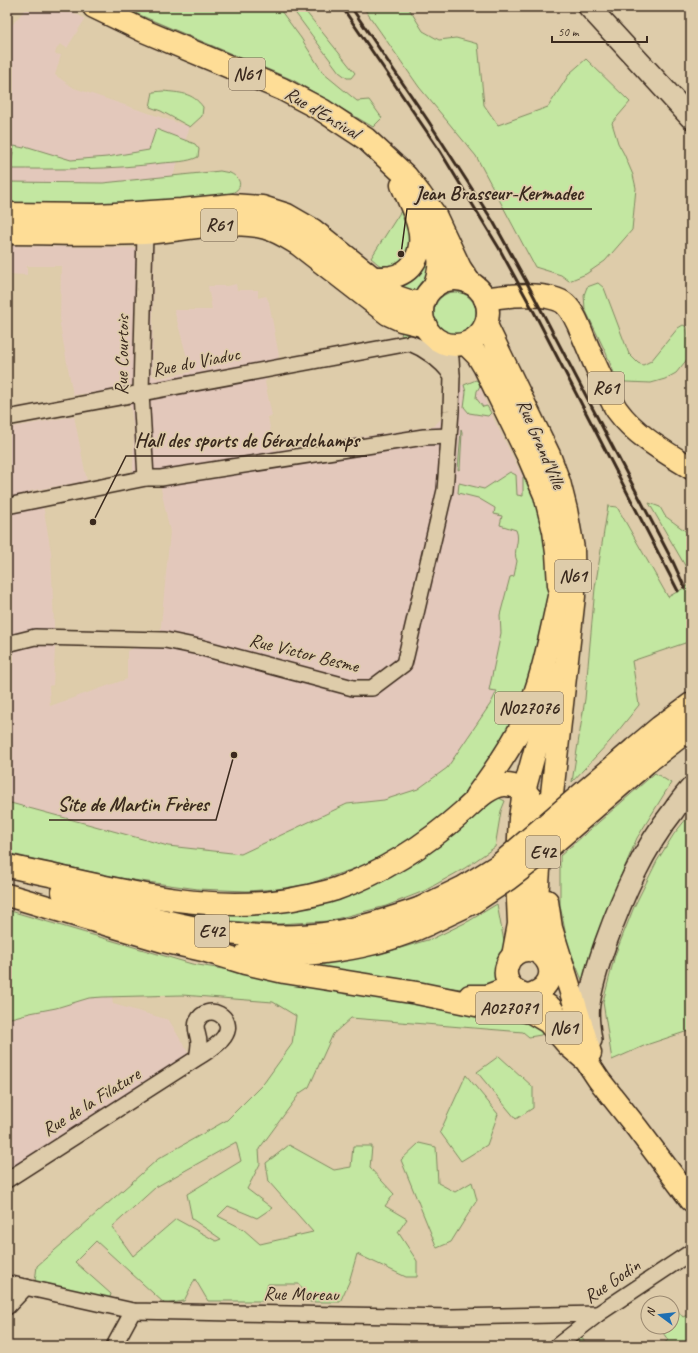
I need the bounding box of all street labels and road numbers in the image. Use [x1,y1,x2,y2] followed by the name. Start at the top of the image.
[229,58,265,90] road number: N61
[280,81,367,147] street label: Rue d'Ensival
[201,209,237,241] road number: R61
[109,313,135,395] street label: Rue Courtois
[150,342,243,382] street label: Rue du Viaduc
[588,372,624,404] road number: R61
[511,395,571,494] street label: Rue Grand'Ville
[555,560,591,592] road number: N61
[247,628,363,679] street label: Rue Victor Besme
[495,692,563,724] road number: N027076
[526,836,560,868] road number: E42
[195,915,229,947] road number: E42
[476,992,542,1024] road number: A027071
[546,1012,582,1044] road number: N61
[37,1061,146,1142] street label: Rue de la Filature
[579,1253,645,1309] street label: Rue Godin
[263,1281,340,1307] street label: Rue Moreau

